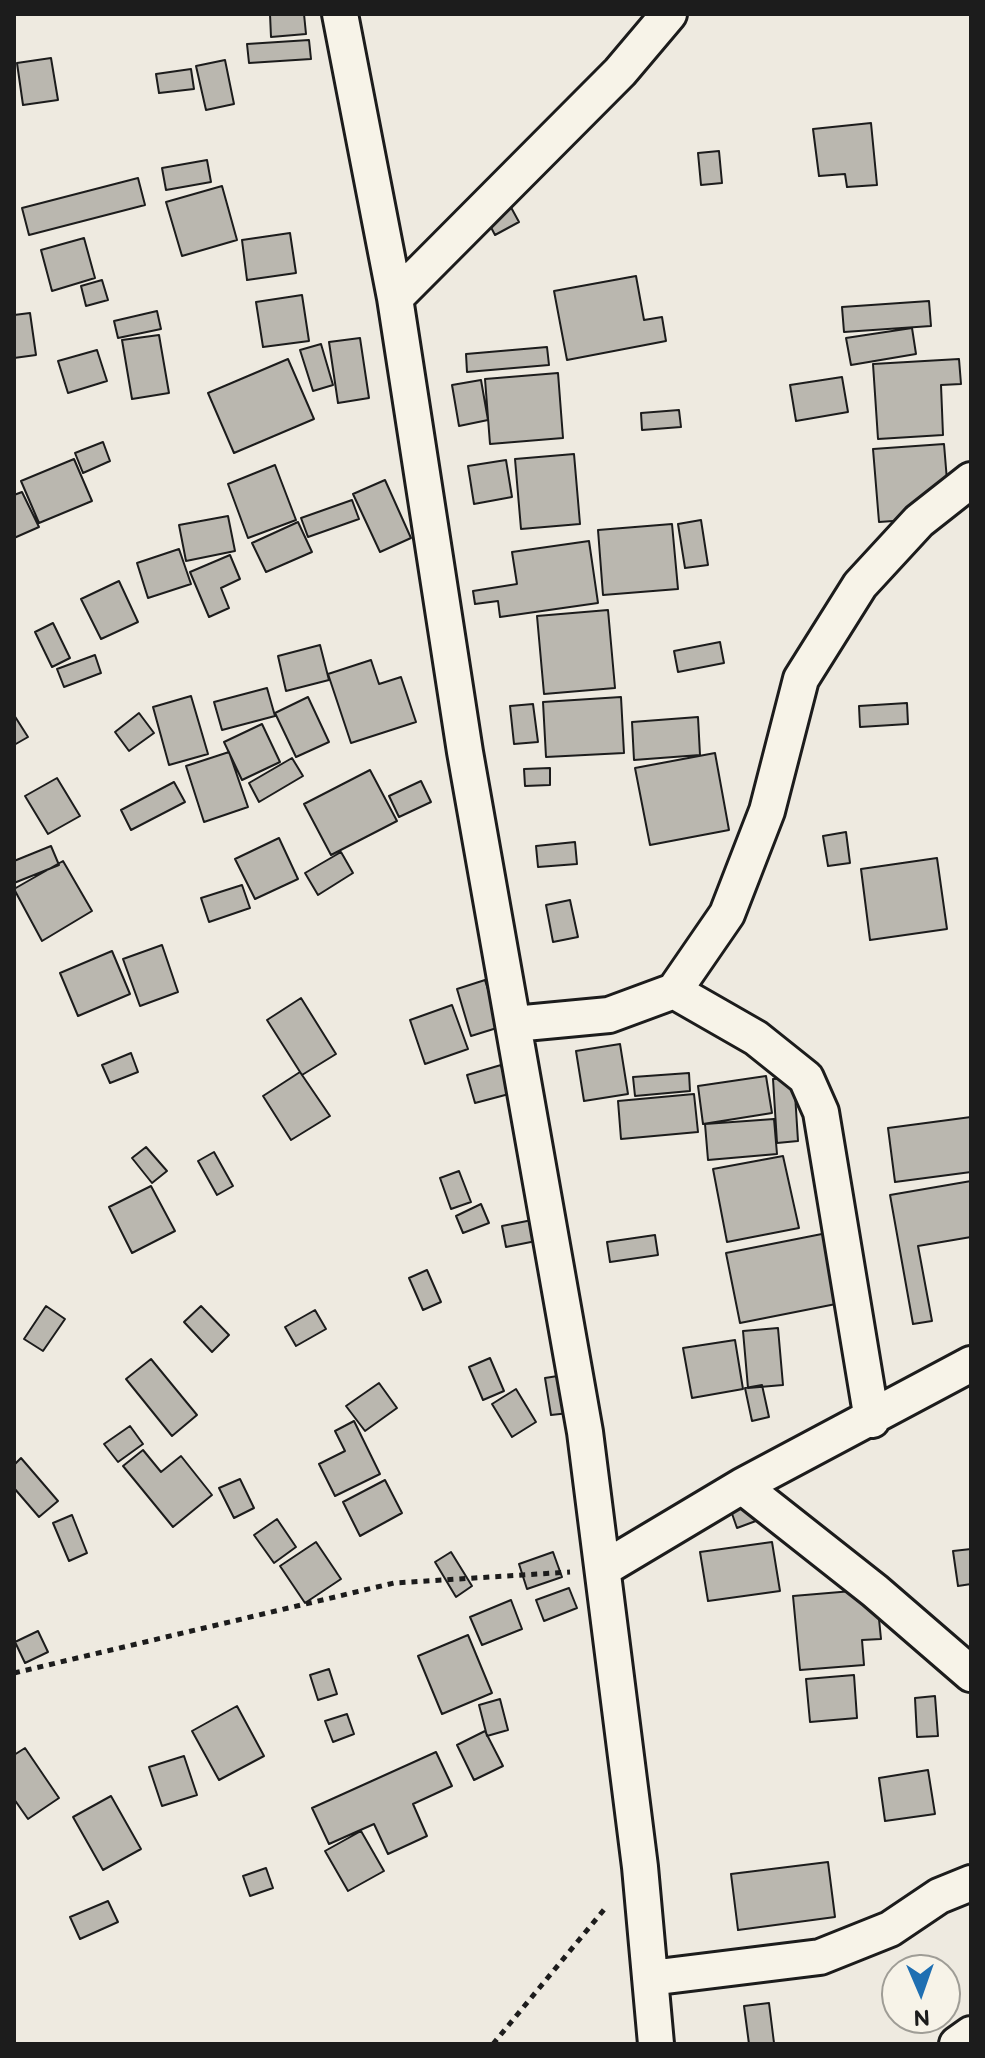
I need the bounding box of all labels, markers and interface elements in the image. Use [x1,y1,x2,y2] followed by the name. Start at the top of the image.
[881,1954,961,2034] north arrow
[913,2003,931,2030] text: N

